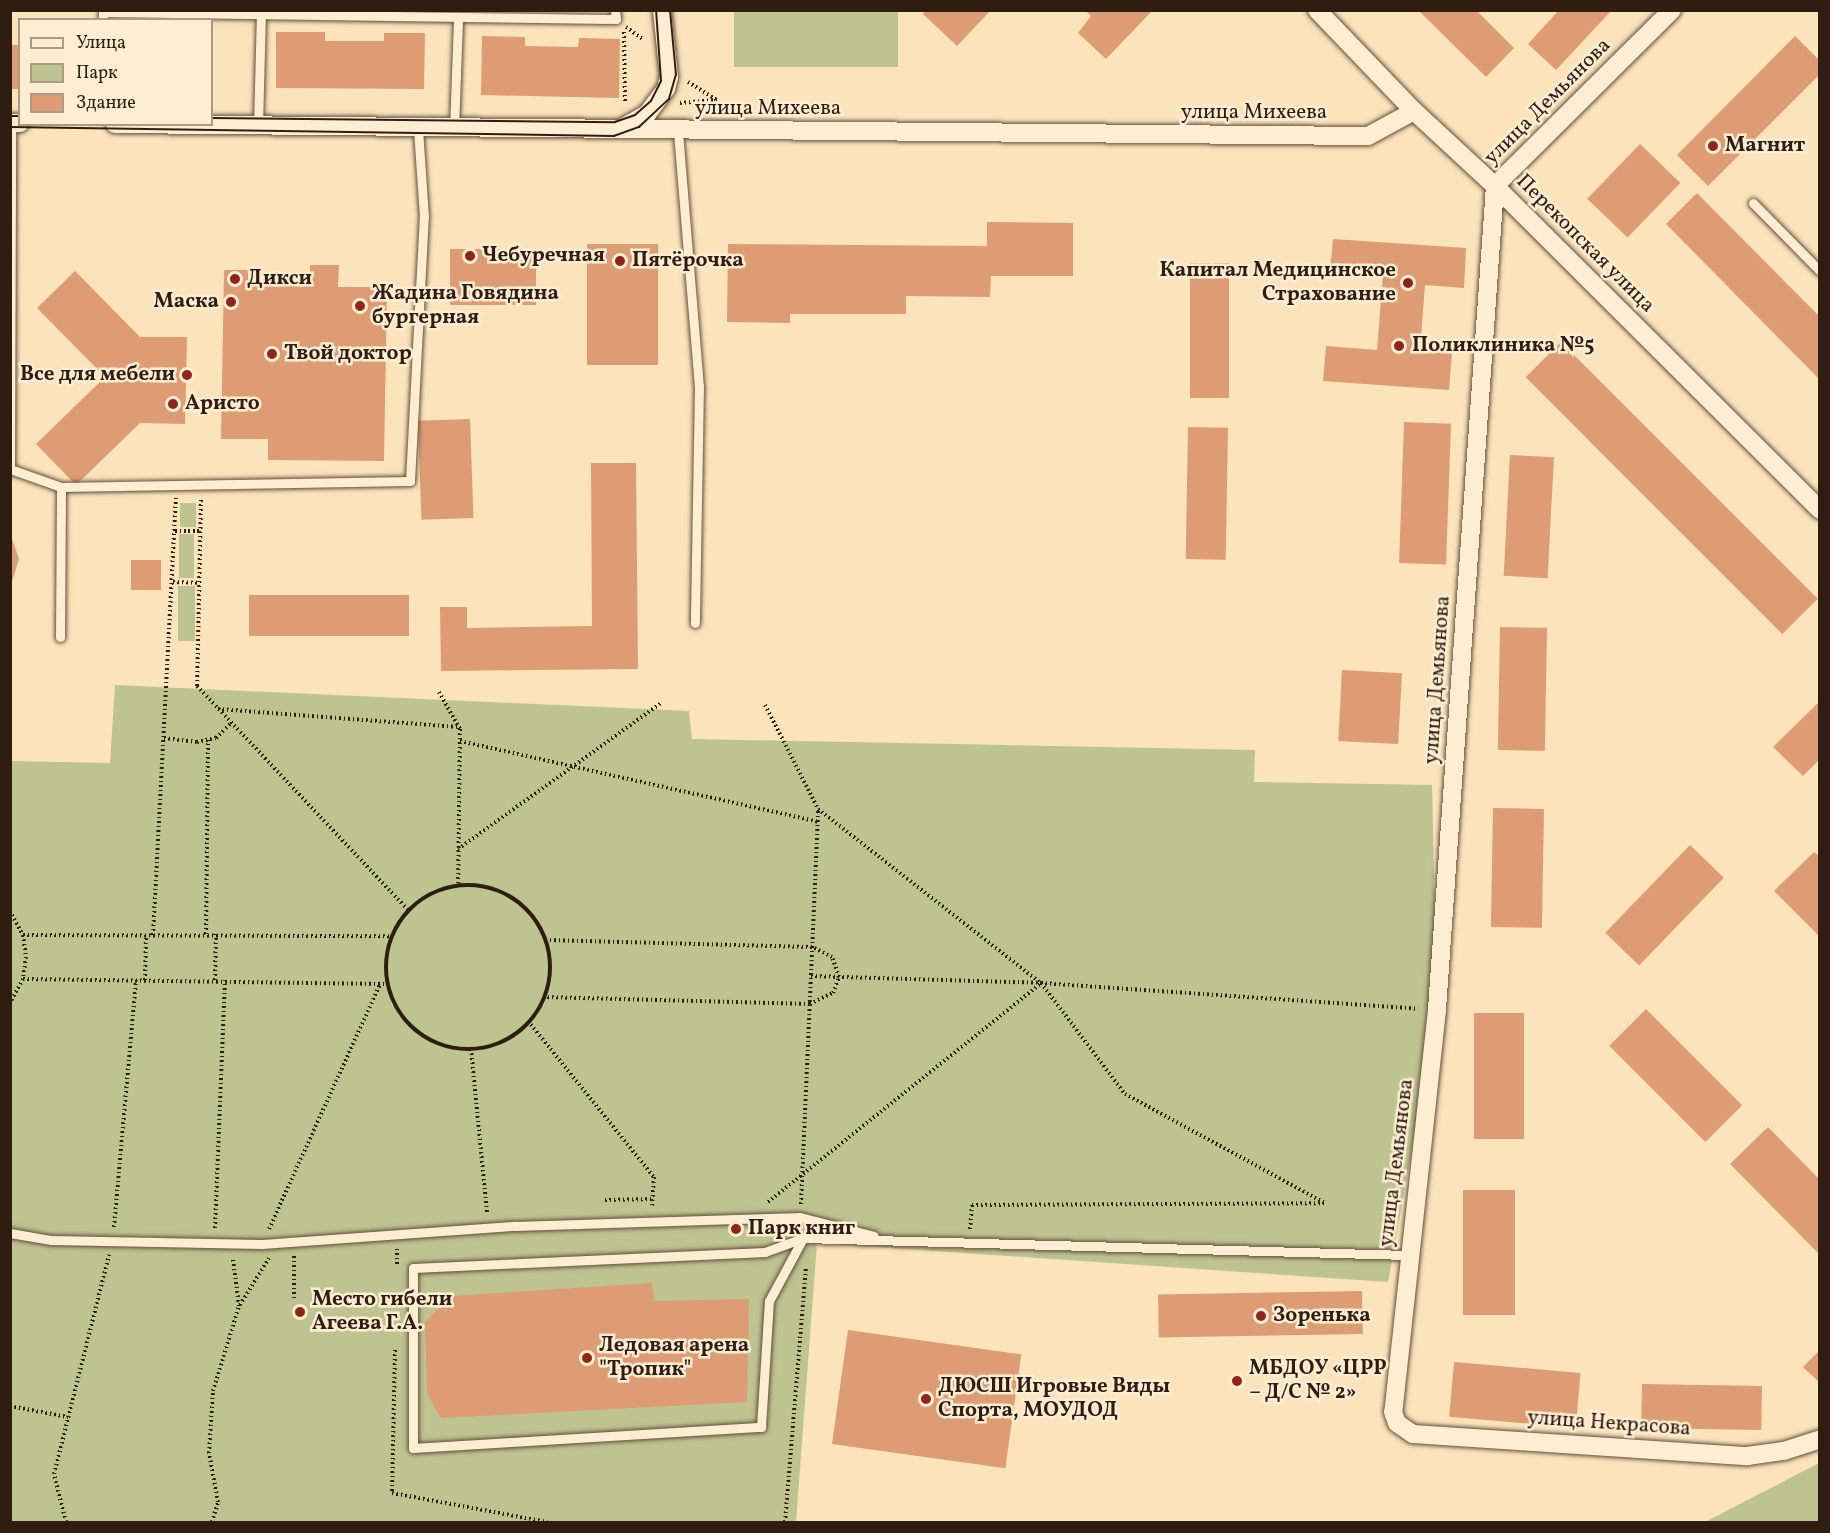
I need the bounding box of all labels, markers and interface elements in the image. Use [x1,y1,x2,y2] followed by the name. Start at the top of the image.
[18,18,213,126] legend
[76,31,126,56] text: Улица
[1479,33,1617,171] street label: улица Демьянова
[76,61,118,86] text: Парк
[76,91,136,116] text: Здание
[695,96,841,122] street label: улица Михеева
[1181,100,1327,126] street label: улица Михеева
[1725,133,1805,159] place label: Магнит
[1706,139,1720,153] marker: Магнит
[1510,169,1660,319] street label: Перекопская улица
[482,243,605,269] place label: Чебуречная
[632,248,744,274] place label: Пятёрочка
[463,249,477,263] marker: Чебуречная
[613,254,627,268] marker: Пятёрочка
[1160,258,1396,308] place label: Капитал Медицинское Страхование
[247,266,312,292] place label: Дикси
[228,272,242,286] marker: Дикси
[1401,276,1415,290] marker: Капитал Медицинское Страхование
[372,281,559,331] place label: Жадина Говядина бургерная
[153,289,219,315] place label: Маска
[224,295,238,309] marker: Маска
[353,299,367,313] marker: Жадина Говядина бургерная
[1412,333,1594,359] place label: Поликлиника №5
[1390,337,1408,355] marker: Поликлиника №5
[284,341,412,367] place label: Твой доктор
[265,347,279,361] marker: Твой доктор
[20,362,175,388] place label: Все для мебели
[180,368,194,382] marker: Все для мебели
[185,391,260,417] place label: Аристо
[166,397,180,411] marker: Аристо
[1420,595,1456,765] street label: улица Демьянова
[1374,1078,1420,1248] street label: улица Демьянова
[748,1216,855,1242] place label: Парк книг
[729,1222,743,1236] marker: Парк книг
[312,1287,452,1337] place label: Место гибели Агеева Г.А.
[1273,1303,1371,1329] place label: Зоренька
[293,1305,307,1319] marker: Место гибели Агеева Г.А.
[1254,1309,1268,1323] marker: Зоренька
[599,1333,749,1383] place label: Ледовая арена "Тропик"
[580,1351,594,1365] marker: Ледовая арена "Тропик"
[1249,1356,1388,1406] place label: МБДОУ «ЦРР – Д/С № 2»
[938,1374,1170,1424] place label: ДЮСШ Игровые Виды Спорта, МОУДОД
[1230,1374,1244,1388] marker: МБДОУ «ЦРР – Д/С № 2»
[919,1392,933,1406] marker: ДЮСШ Игровые Виды Спорта, МОУДОД
[1526,1406,1692,1442] street label: улица Некрасова

